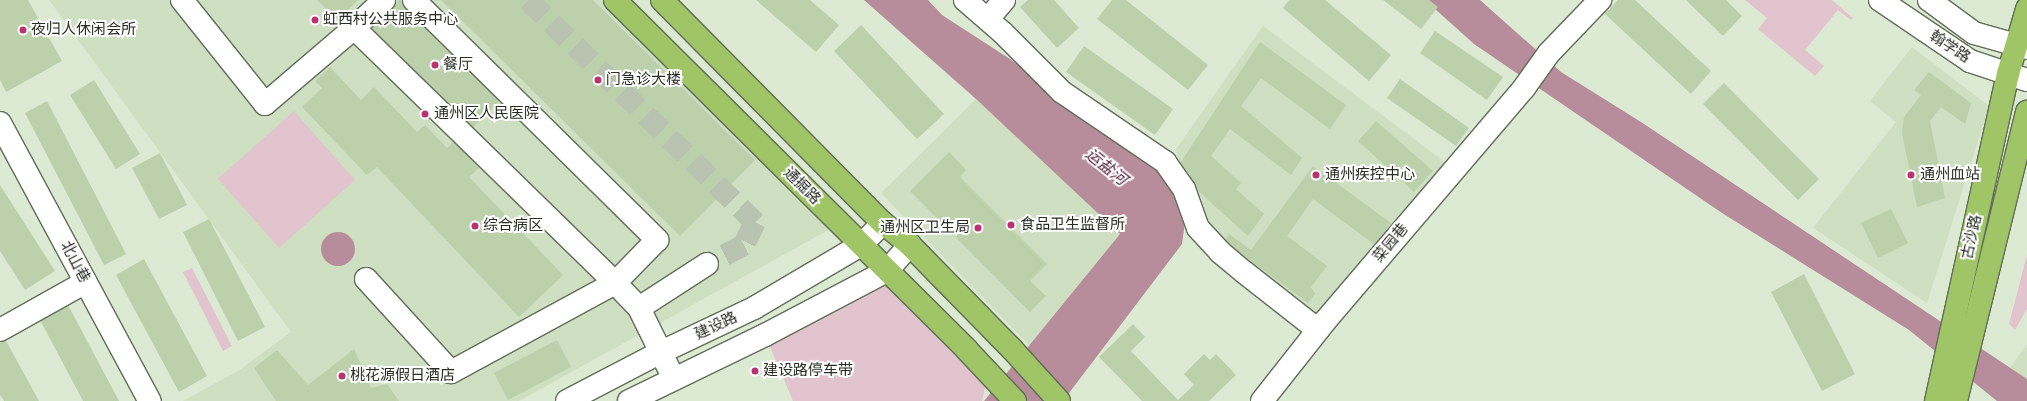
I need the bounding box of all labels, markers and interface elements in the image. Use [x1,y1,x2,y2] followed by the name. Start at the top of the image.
[323,11,458,29] place label: 虹西村公共服务中心
[310,15,320,25] marker: 虹西村公共服务中心
[31,21,136,39] place label: 夜归人休闲会所
[18,25,28,35] marker: 夜归人休闲会所
[1926,27,1974,67] street label: 翰学路
[443,56,473,74] place label: 餐厅
[430,60,440,70] marker: 餐厅
[606,71,681,89] place label: 门急诊大楼
[593,75,603,85] marker: 门急诊大楼
[434,105,539,123] place label: 通州区人民医院
[419,108,431,120] marker: 通州区人民医院
[1081,144,1131,190] water label: 运盐河
[780,164,824,208] street label: 通掘路
[1325,166,1415,184] place label: 通州疾控中心
[1920,166,1980,184] place label: 通州血站
[1310,169,1322,181] marker: 通州疾控中心
[1905,169,1917,181] marker: 通州血站
[1959,213,1985,261] street label: 古沙路
[1020,216,1125,234] place label: 食品卫生监督所
[483,217,543,235] place label: 综合病区
[880,219,970,237] place label: 通州区卫生局
[1005,219,1017,231] marker: 食品卫生监督所
[1370,220,1412,266] street label: 菜园巷
[470,221,480,231] marker: 综合病区
[973,223,983,233] marker: 通州区卫生局
[56,238,94,286] street label: 北山巷
[692,308,740,344] street label: 建设路
[763,362,853,380] place label: 建设路停车带
[750,366,760,376] marker: 建设路停车带
[350,367,455,385] place label: 桃花源假日酒店
[337,371,347,381] marker: 桃花源假日酒店

